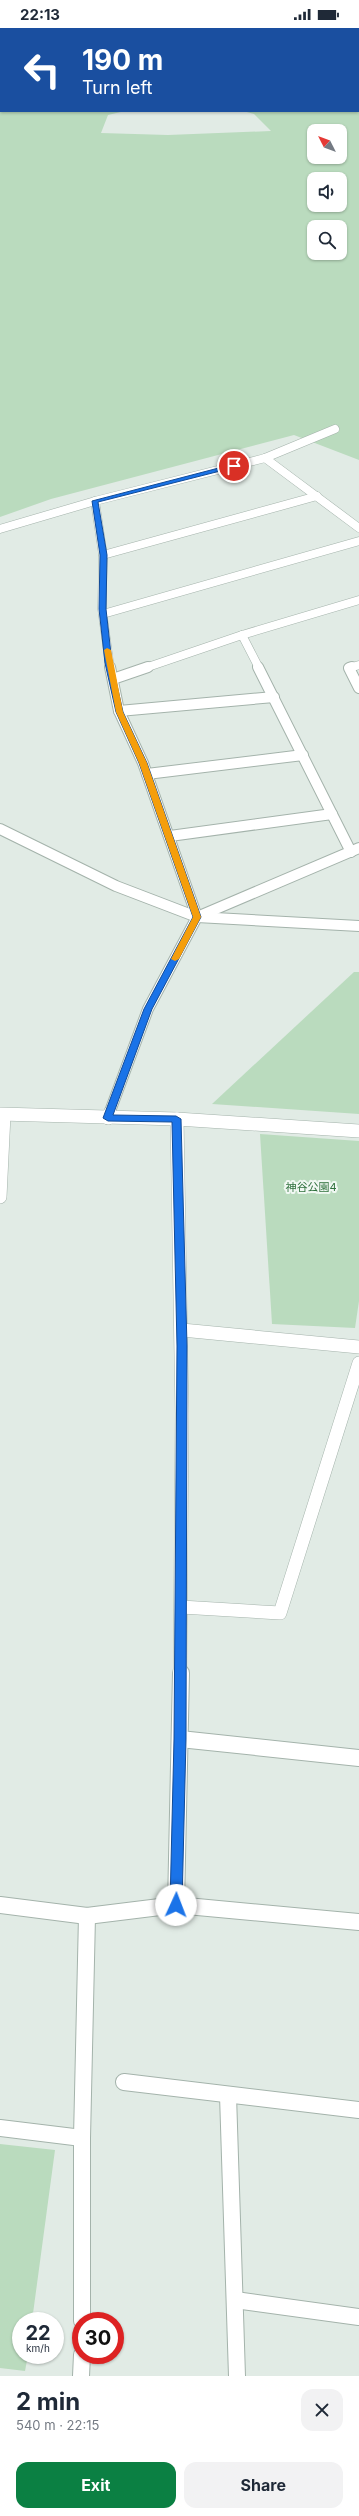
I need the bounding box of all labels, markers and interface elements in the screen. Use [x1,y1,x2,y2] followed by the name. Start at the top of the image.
[20,5,60,24] text: 22:13
[82,43,163,77] text: 190 m
[16,44,68,96] icon: left
[82,77,152,98] text: Turn left
[307,124,347,164] north arrow
[307,124,347,260] map controls
[307,172,347,212] button: sound
[307,220,347,260] button: search
[217,449,251,483] pin
[223,455,245,477] icon: arrive
[285,1180,337,1194] park label: 神谷公園4
[155,1884,197,1926] position arrow
[72,2312,124,2364] speed limit sign: 30
[25,2321,51,2345] text: 22
[26,2342,50,2354] text: km/h
[16,2387,80,2416] text: 2 min
[301,2389,343,2431] button: close
[16,2417,99,2433] text: 540 m · 22:15
[16,2462,176,2508] button: Exit
[184,2462,343,2508] button: Share

